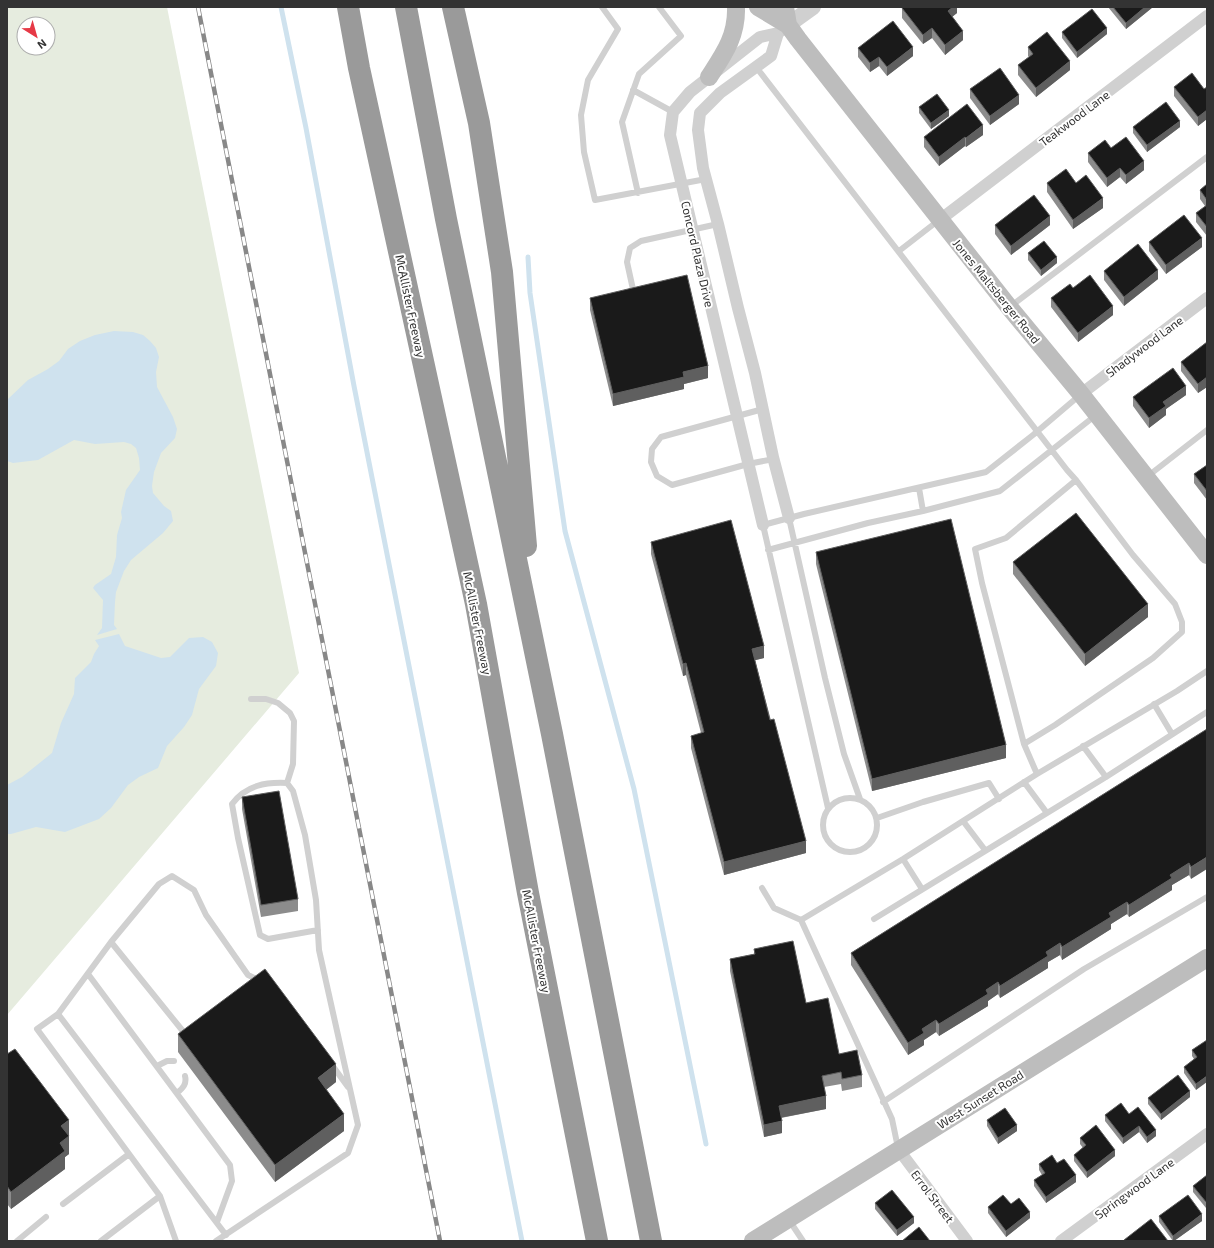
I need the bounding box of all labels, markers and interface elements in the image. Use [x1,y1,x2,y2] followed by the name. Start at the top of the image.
[16,16,56,56] north arrow
[35,37,49,52] text: N
[1036,87,1112,149] street label: Teakwood Lane
[679,200,717,308] street label: Concord Plaza Drive
[951,236,1043,346] street label: Jones Maltsberger Road
[393,253,429,359] street label: McAllister Freeway
[1103,313,1185,379] street label: Shadywood Lane
[461,570,495,676] street label: McAllister Freeway
[520,888,554,994] street label: McAllister Freeway
[934,1067,1026,1131] street label: West Sunset Road
[1092,1155,1176,1221] street label: Springwood Lane
[909,1167,958,1225] street label: Errol Street

